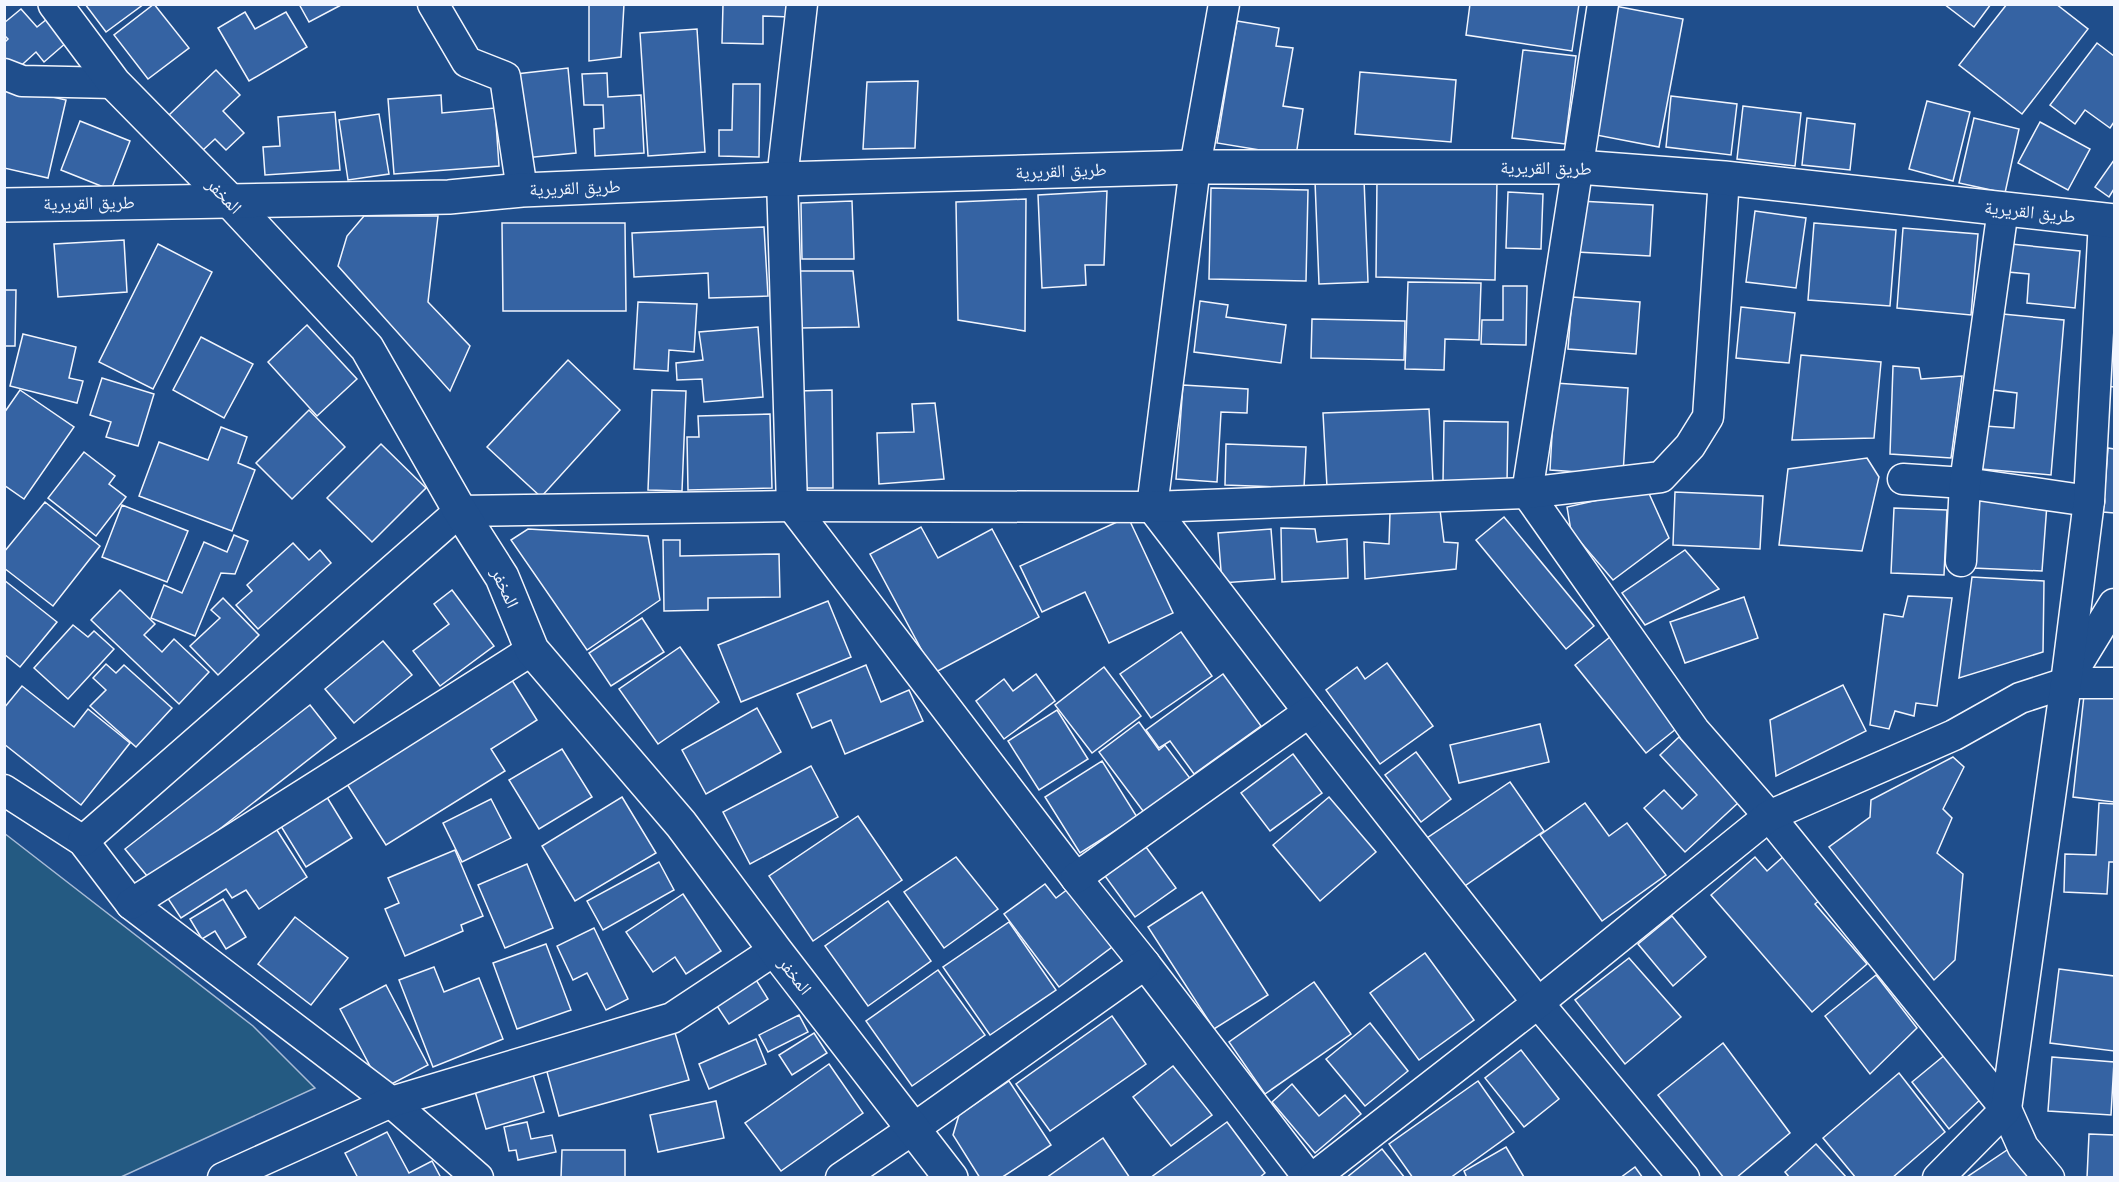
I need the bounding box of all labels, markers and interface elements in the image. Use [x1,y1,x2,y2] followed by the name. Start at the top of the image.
[1500,156,1592,180] street label: طريق القريرية
[1015,158,1107,184] street label: طريق القريرية
[202,173,246,218] street label: المخفر
[529,175,621,201] street label: طريق القريرية
[43,191,135,215] street label: طريق القريرية
[1983,196,2077,228] street label: طريق القريرية
[487,564,524,611] street label: المخفر
[774,952,817,999] street label: المخفر

